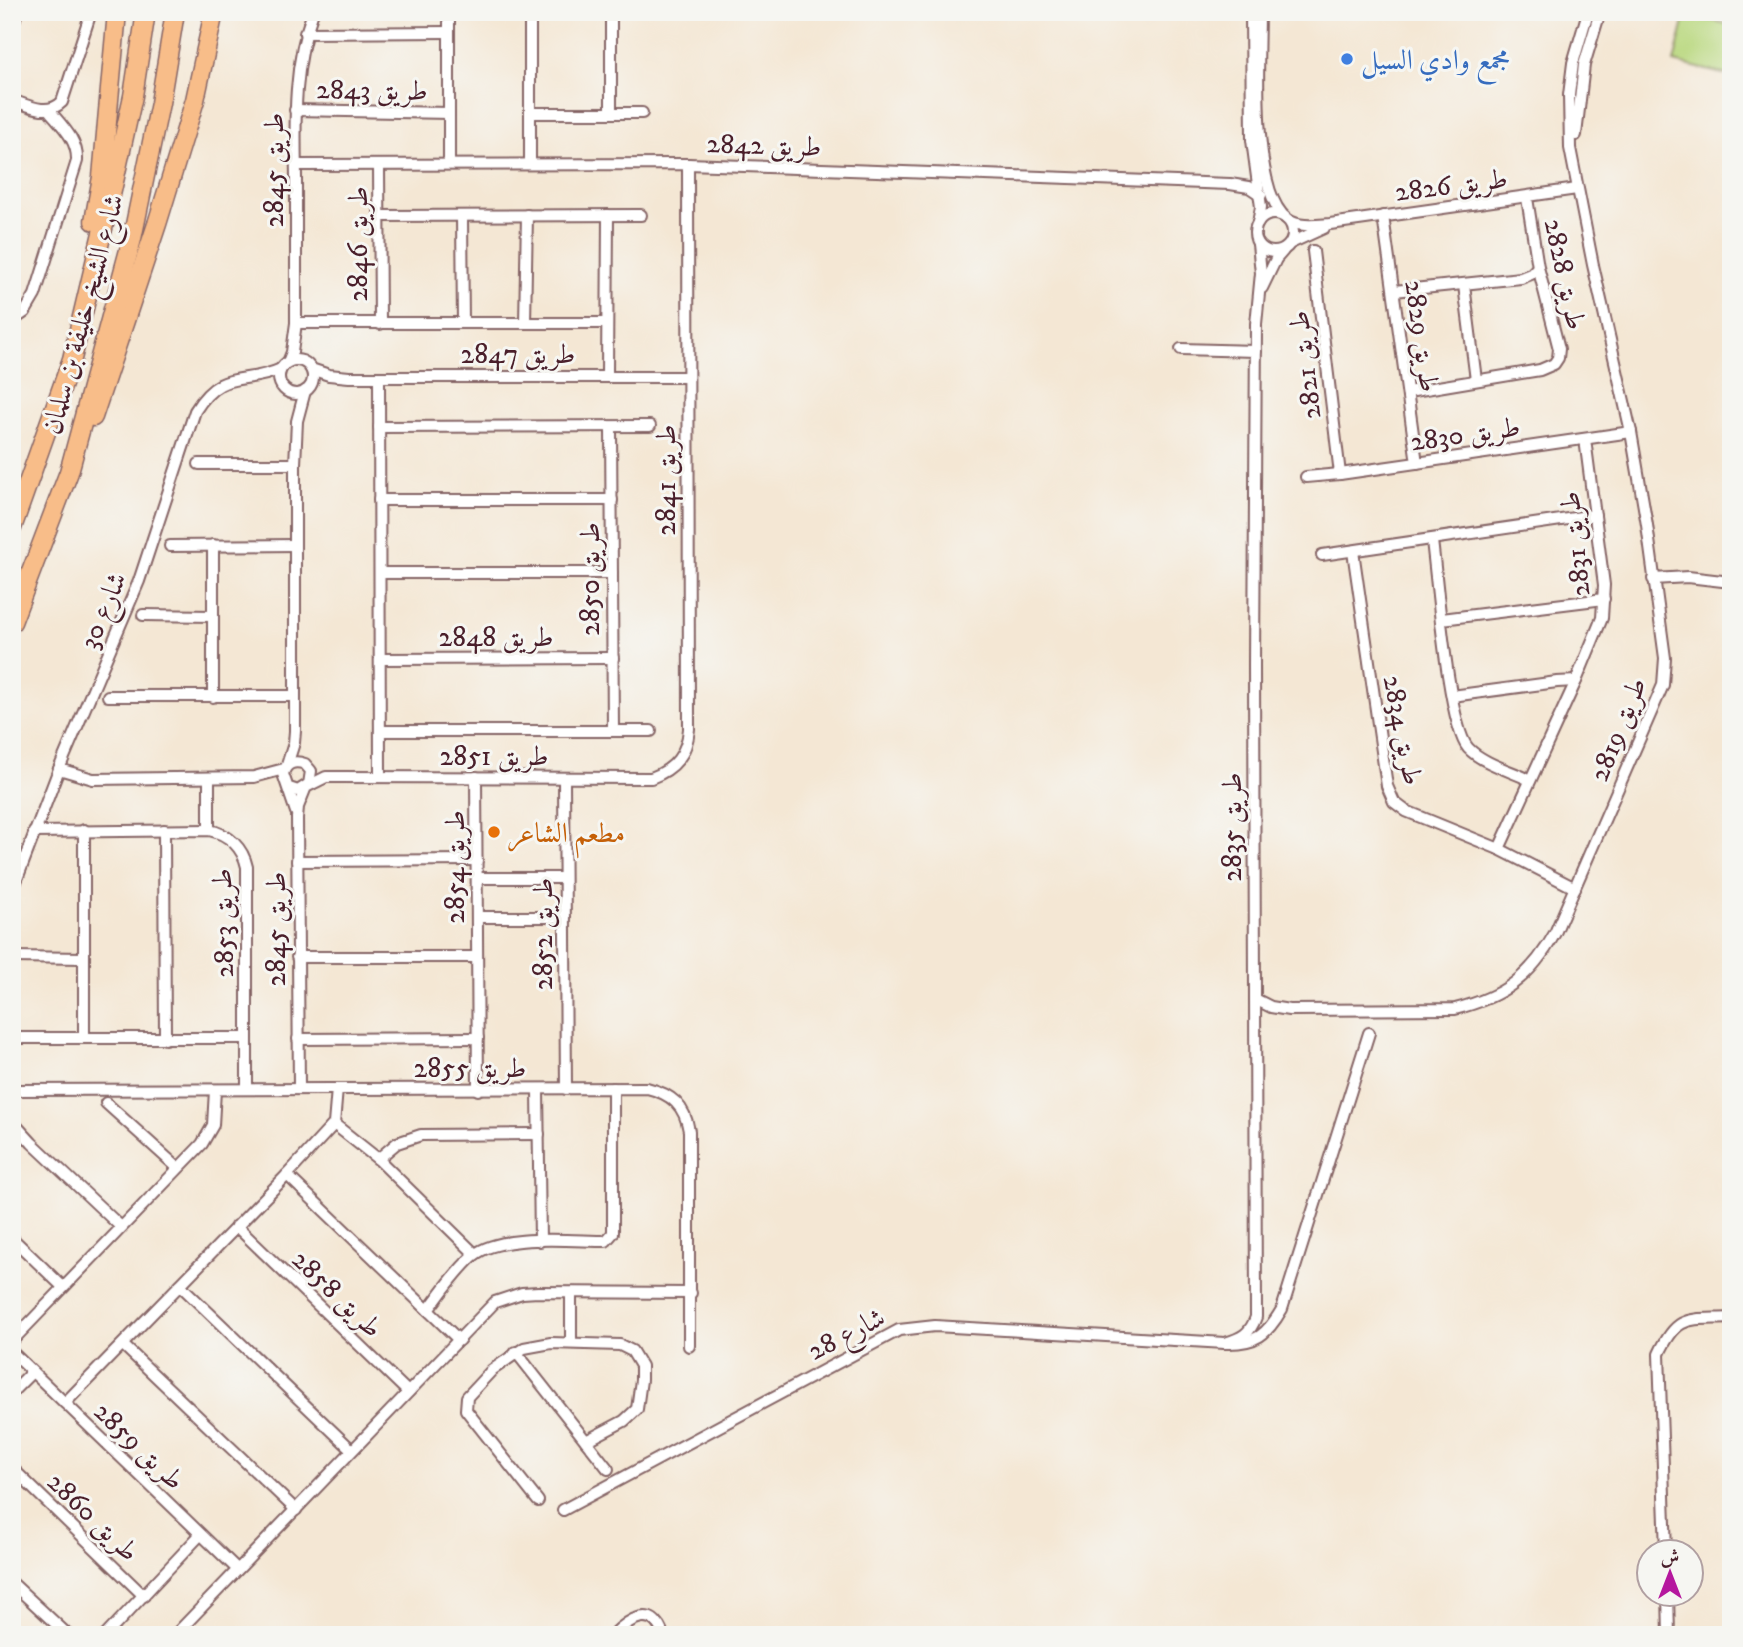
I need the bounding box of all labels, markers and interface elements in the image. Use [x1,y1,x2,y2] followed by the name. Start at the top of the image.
[1361,43,1510,85] place label: مجمع وادي السيل
[1339,51,1355,67] marker: مجمع وادي السيل
[316,72,428,109] street label: طريق 2843
[257,113,292,227] street label: طريق 2845
[706,126,822,165] street label: طريق 2842
[1393,161,1510,210] street label: طريق 2826
[341,186,376,302] street label: طريق 2846
[35,191,138,440] street label: شارع الشيخ خليفة بن سلمان
[1536,216,1593,333] street label: طريق 2828
[1396,278,1447,394] street label: طريق 2829
[1281,309,1330,421] street label: طريق 2821
[461,337,575,372] street label: طريق 2847
[1408,409,1522,460] street label: طريق 2830
[649,424,684,536] street label: طريق 2841
[1553,489,1598,598] street label: طريق 2831
[573,522,608,636] street label: طريق 2850
[72,567,140,656] street label: شارع 30
[438,620,554,655] street label: طريق 2848
[1375,672,1430,788] street label: طريق 2834
[1582,672,1655,787] street label: طريق 2819
[439,739,549,774] street label: طريق 2851
[1215,772,1250,882] street label: طريق 2835
[438,810,473,924] street label: طريق 2854
[508,816,625,859] place label: مطعم الشاعر
[486,824,502,840] marker: مطعم الشاعر
[205,868,242,978] street label: طريق 2853
[259,872,294,986] street label: طريق 2845
[526,878,561,990] street label: طريق 2852
[414,1051,526,1086] street label: طريق 2855
[284,1242,390,1346] street label: طريق 2858
[802,1300,894,1373] street label: شارع 28
[86,1394,192,1498] street label: طريق 2859
[40,1465,146,1569] street label: طريق 2860
[1634,1538,1704,1608] north arrow
[1661,1546,1679,1569] text: ش

